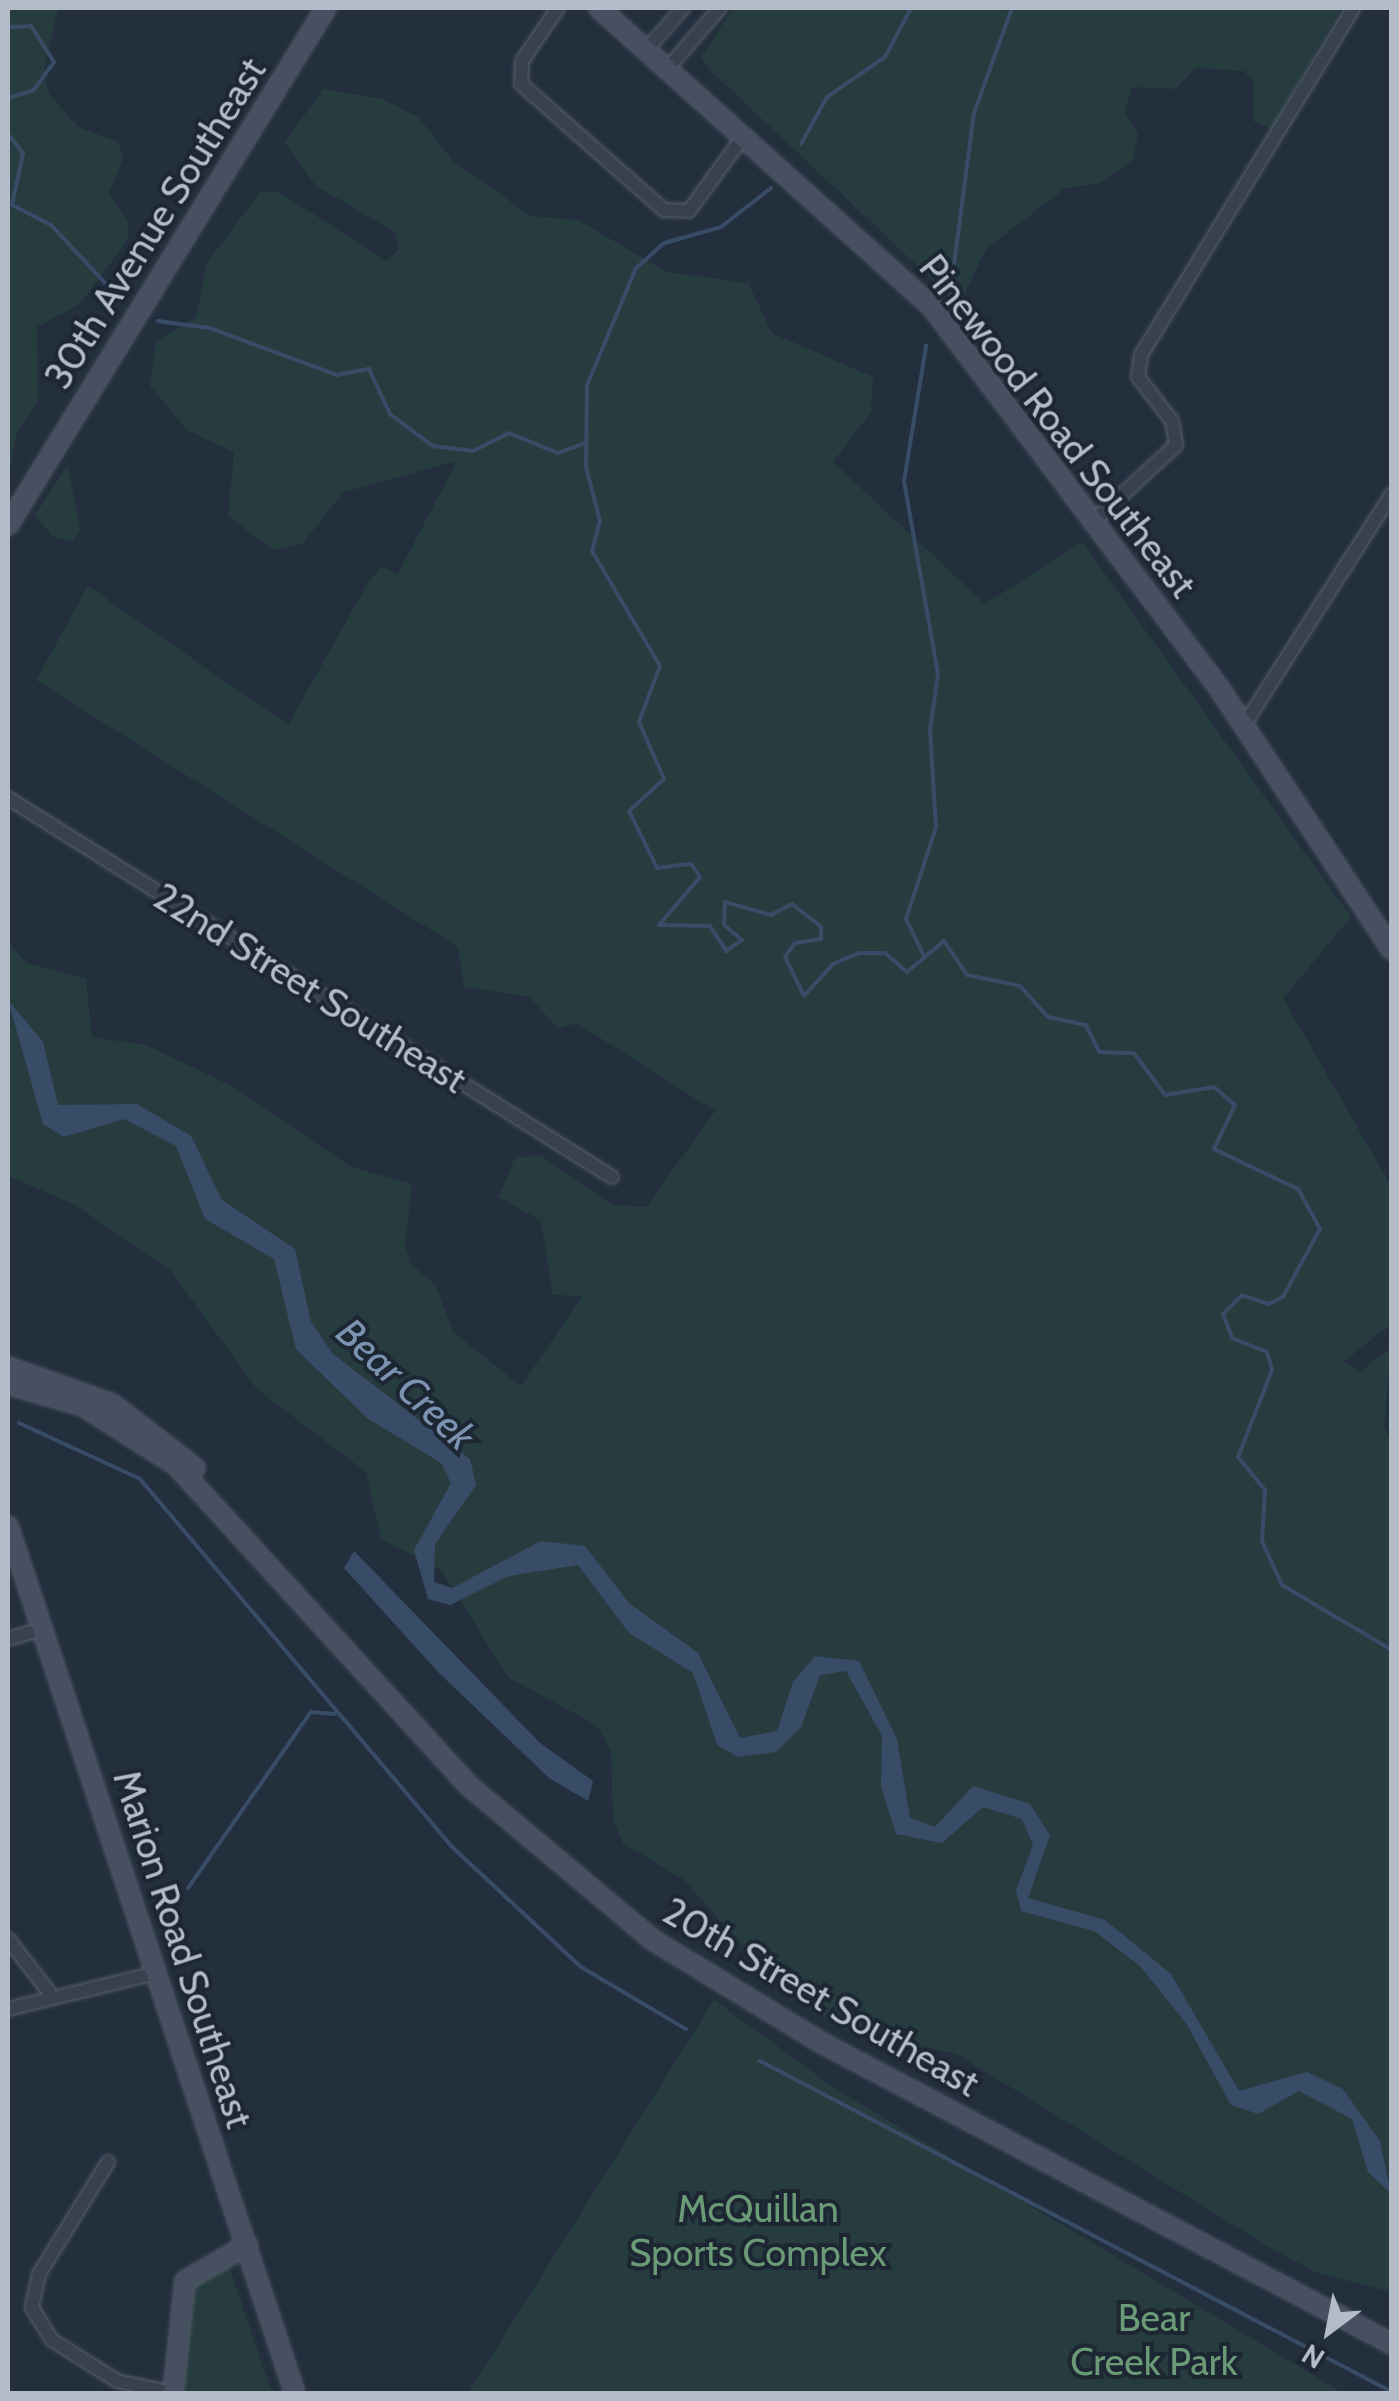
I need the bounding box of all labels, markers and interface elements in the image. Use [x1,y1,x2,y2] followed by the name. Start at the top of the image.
[35,49,275,397] street label: 30th Avenue Southeast
[910,245,1206,607] street label: Pinewood Road Southeast
[145,873,475,1103] street label: 22nd Street Southeast
[327,1308,485,1460] water label: Bear Creek
[104,1764,262,2134] street label: Marion Road Southeast
[655,1888,987,2106] street label: 20th Street Southeast
[629,2186,887,2276] park label: McQuillan Sports Complex
[1279,2281,1379,2381] north arrow
[1070,2295,1238,2384] park label: Bear Creek Park
[1296,2337,1331,2376] text: N

